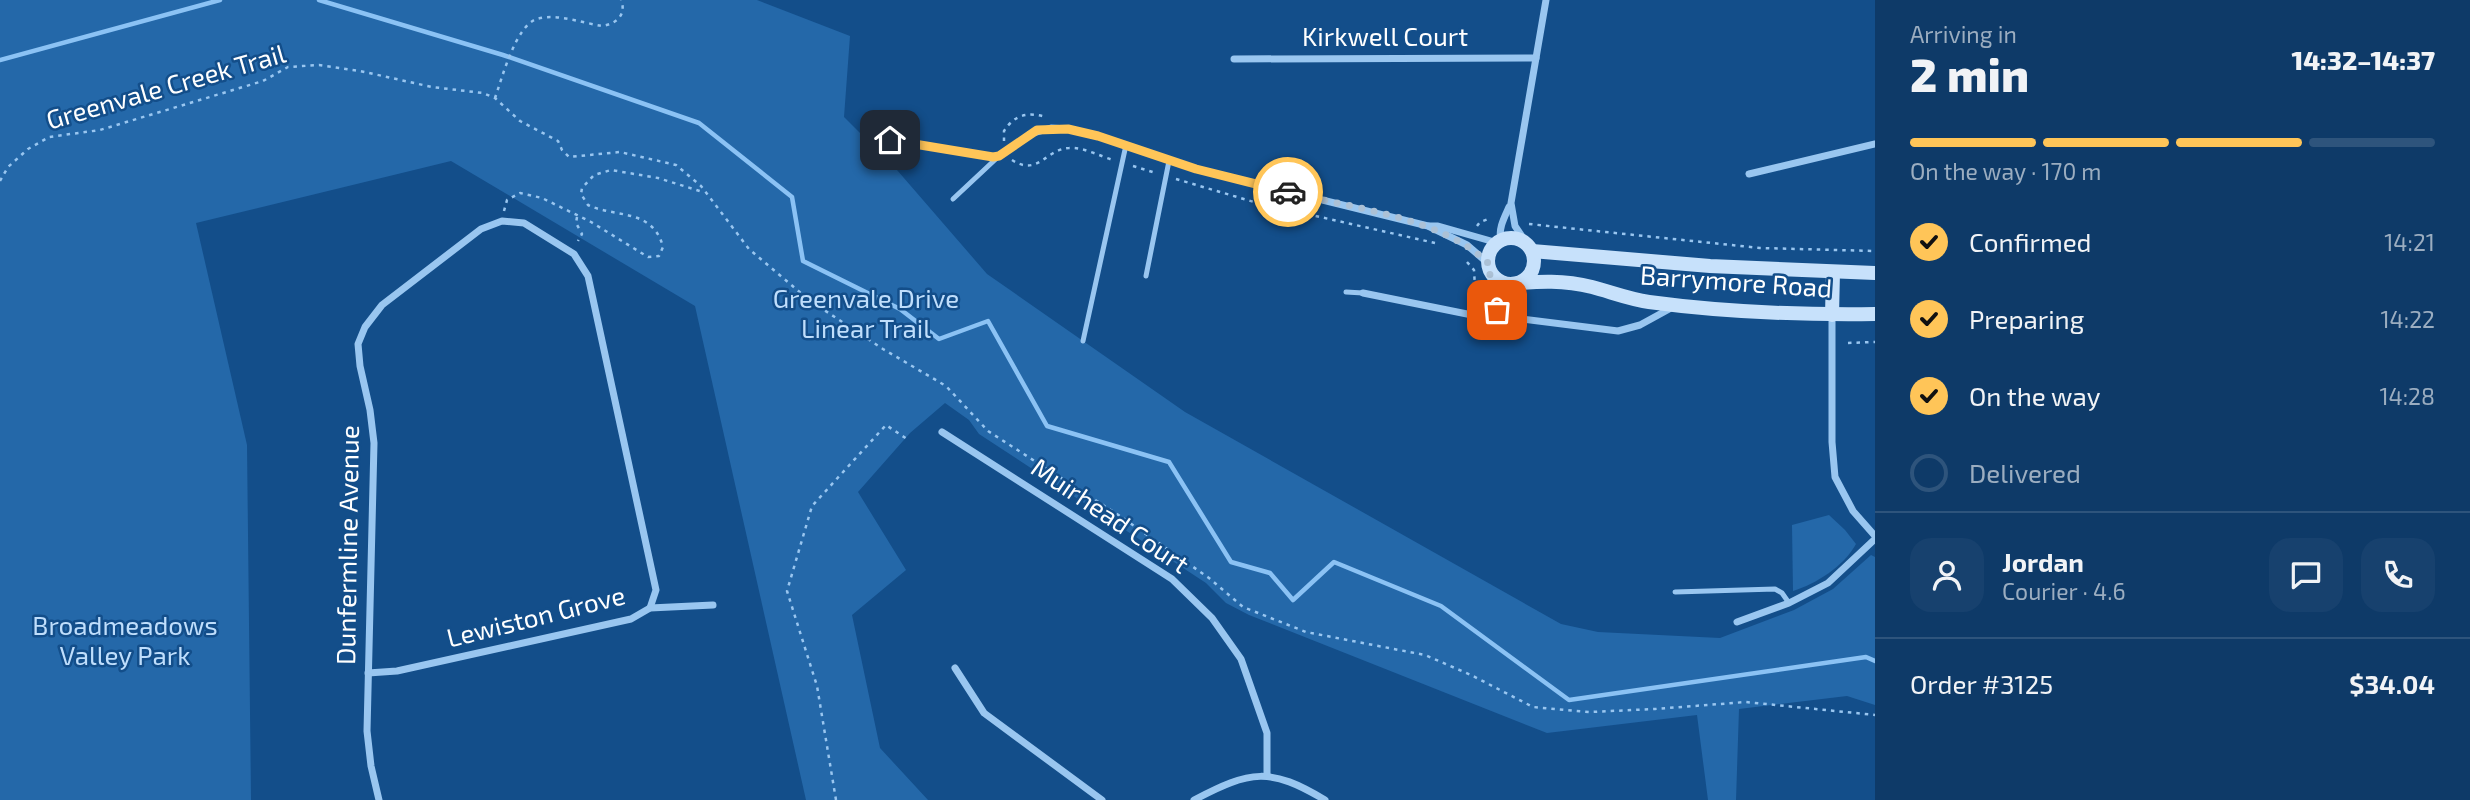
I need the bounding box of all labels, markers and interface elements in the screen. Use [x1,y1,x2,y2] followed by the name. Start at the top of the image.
[1302,20,1468,51] street label: Kirkwell Court
[1910,20,2017,48] text: Arriving in
[42,36,289,135] street label: Greenvale Creek Trail
[2291,44,2435,75] text: 14:32–14:37
[1910,46,2029,101] text: 2 min
[860,110,920,170] pin
[871,121,909,159] icon: home
[1253,157,1323,227] courier
[1910,157,2102,185] text: On the way · 170 m
[1269,173,1307,211] icon: car
[1910,223,1948,261] icon: check
[1969,226,2092,257] text: Confirmed
[2384,228,2435,256] text: 14:21
[1639,258,1833,303] street label: Barrymore Road
[1467,280,1527,340] pin
[773,282,959,343] park label: Greenvale Drive Linear Trail
[1478,291,1516,329] icon: bag
[1910,300,1948,338] icon: check
[1969,303,2084,334] text: Preparing
[2380,305,2435,333] text: 14:22
[1910,377,1948,415] icon: check
[1969,380,2100,411] text: On the way
[2379,382,2435,410] text: 14:28
[329,425,364,665] street label: Dunfermline Avenue
[1026,451,1196,579] street label: Muirhead Court
[1969,457,2081,488] text: Delivered
[1910,538,1984,612] button: person
[2269,538,2343,612] button: chat
[2361,538,2435,612] button: phone
[2002,546,2084,577] text: Jordan
[2002,577,2126,605] text: Courier · 4.6
[443,578,628,653] street label: Lewiston Grove
[32,609,218,670] park label: Broadmeadows Valley Park
[1910,668,2053,699] text: Order #3125
[2349,668,2435,699] text: $34.04

